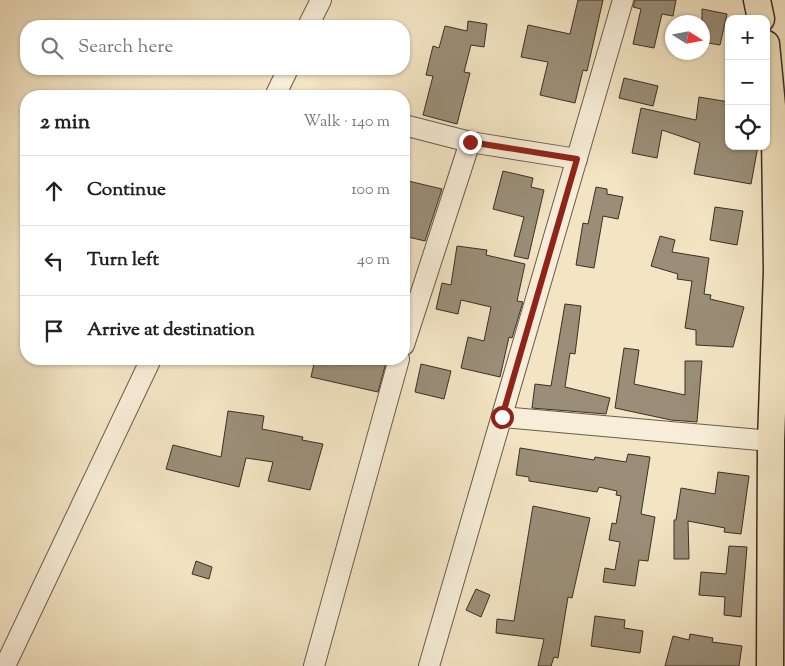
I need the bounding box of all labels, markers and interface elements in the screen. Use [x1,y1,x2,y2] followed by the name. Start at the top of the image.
[665,15,710,60] north arrow
[725,15,770,150] map controls
[725,15,770,60] button: +
[20,20,410,75] search box
[38,34,66,62] icon: search
[78,34,173,61] text: Search here
[725,60,770,105] button: −
[725,105,770,150] button: locate
[40,108,90,138] text: 2 min
[303,111,390,134] text: Walk · 140 m
[459,131,482,154] route end
[40,177,68,205] icon: ahead
[87,177,166,204] text: Continue
[351,179,390,202] text: 100 m
[40,247,68,275] icon: left
[87,247,159,274] text: Turn left
[357,249,390,272] text: 40 m
[40,317,68,345] icon: arrive
[87,317,255,344] text: Arrive at destination
[491,406,514,429] route start

